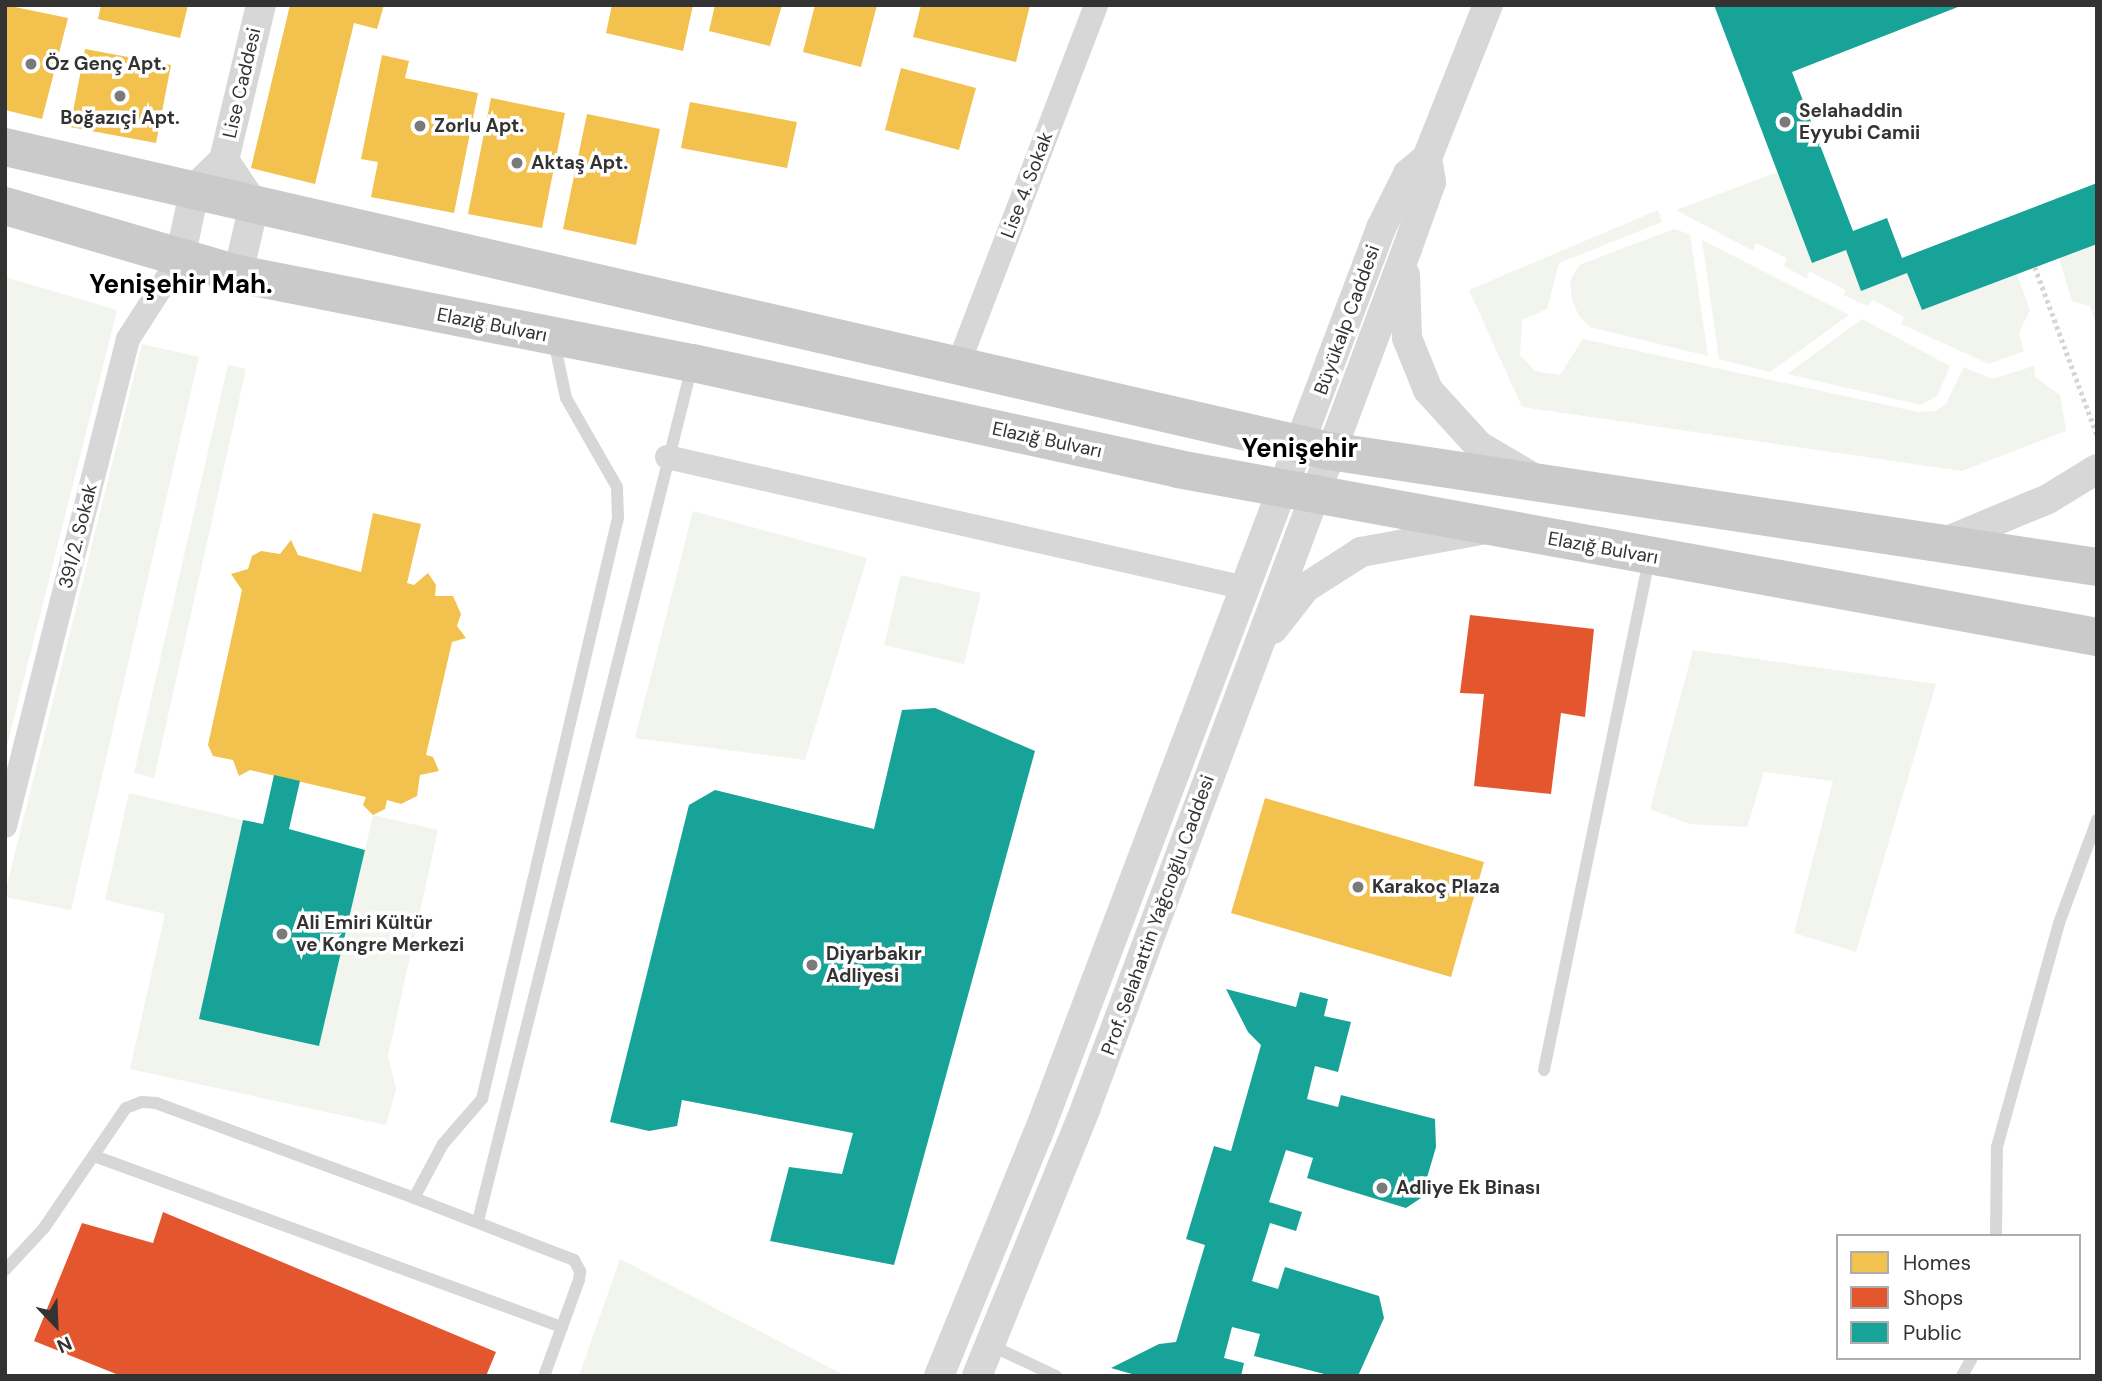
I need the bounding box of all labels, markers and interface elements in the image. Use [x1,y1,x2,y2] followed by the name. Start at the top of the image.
[218,26,266,140] street label: Lise Caddesi
[45,53,166,75] place label: Öz Genç Apt.
[23,56,39,72] marker: Öz Genç Apt.
[112,88,128,104] marker: Boğazıçi Apt.
[1799,100,1920,144] place label: Selahaddin Eyyubi Camii
[60,107,180,129] place label: Boğazıçi Apt.
[1777,114,1793,130] marker: Selahaddin Eyyubi Camii
[434,115,524,137] place label: Zorlu Apt.
[412,118,428,134] marker: Zorlu Apt.
[996,129,1058,241] street label: Lise 4. Sokak
[531,152,628,174] place label: Aktaş Apt.
[509,155,525,171] marker: Aktaş Apt.
[1309,242,1385,398] street label: Büyükalp Caddesi
[89,269,273,301] district label: Yenişehir Mah.
[435,303,549,347] street label: Elazığ Bulvarı
[990,417,1104,463] street label: Elazığ Bulvarı
[1242,433,1358,465] district label: Yenişehir
[54,481,102,591] street label: 391/2. Sokak
[1546,527,1660,569] street label: Elazığ Bulvarı
[1097,772,1219,1058] street label: Prof. Selahattin Yağcıoğlu Caddesi
[1372,876,1500,898] place label: Karakoç Plaza
[1350,879,1366,895] marker: Karakoç Plaza
[296,912,464,956] place label: Ali Emiri Kültür ve Kongre Merkezi
[274,926,290,942] marker: Ali Emiri Kültür ve Kongre Merkezi
[826,943,922,987] place label: Diyarbakır Adliyesi
[804,957,820,973] marker: Diyarbakır Adliyesi
[1396,1177,1540,1199] place label: Adliye Ek Binası
[1374,1180,1390,1196] marker: Adliye Ek Binası
[1836,1234,2081,1360] legend
[1903,1249,1971,1277] text: Homes
[1903,1284,1963,1312] text: Shops
[21,1290,91,1360] north arrow
[1903,1319,1962,1347] text: Public
[53,1331,76,1359] text: N

